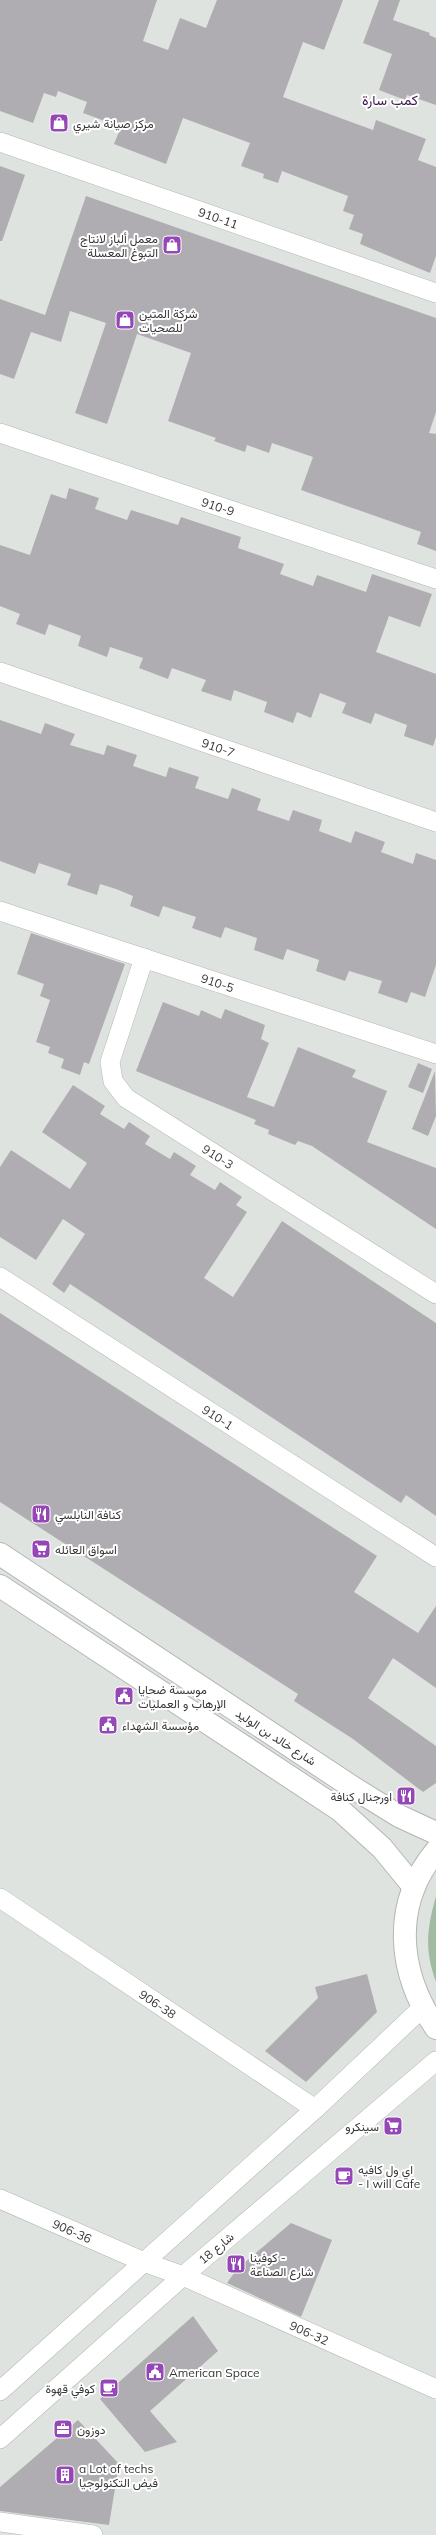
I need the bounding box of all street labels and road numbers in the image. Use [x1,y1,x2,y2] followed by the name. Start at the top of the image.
[196,204,240,231] street label: 910-11
[200,494,237,519] street label: 910-9
[200,735,237,760] street label: 910-7
[199,970,236,995] street label: 910-5
[200,1141,236,1172] street label: 910-3
[200,1401,236,1432] street label: 910-1
[232,1706,319,1770] street label: شارع خالد بن الوليد
[137,1986,179,2021] street label: 906-38
[51,2216,94,2246] street label: 906-36
[195,2229,238,2269] street label: شارع 18
[288,2317,331,2348] street label: 906-32

